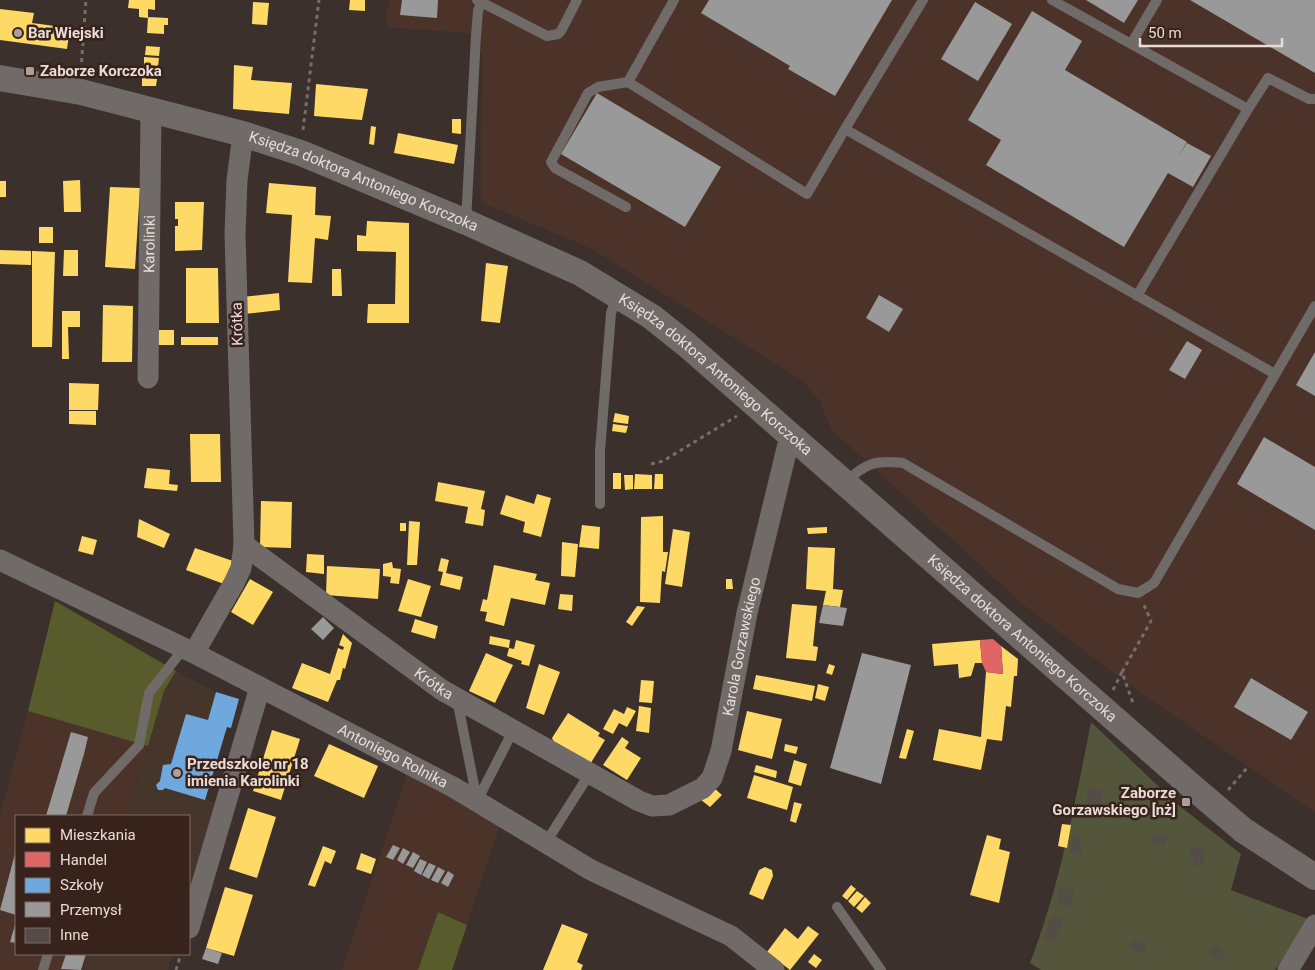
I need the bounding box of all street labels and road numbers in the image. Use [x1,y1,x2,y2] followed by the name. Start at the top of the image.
[246,128,481,235] street label: Księdza doktora Antoniego Korczoka
[140,215,159,273] street label: Karolinki
[615,290,816,459] street label: Księdza doktora Antoniego Korczoka
[228,302,246,346] street label: Krótka
[924,551,1121,726] street label: Księdza doktora Antoniego Korczoka
[719,575,764,717] street label: Karola Gorzawskiego
[411,664,456,703] street label: Krótka
[335,720,451,792] street label: Antoniego Rolnika

